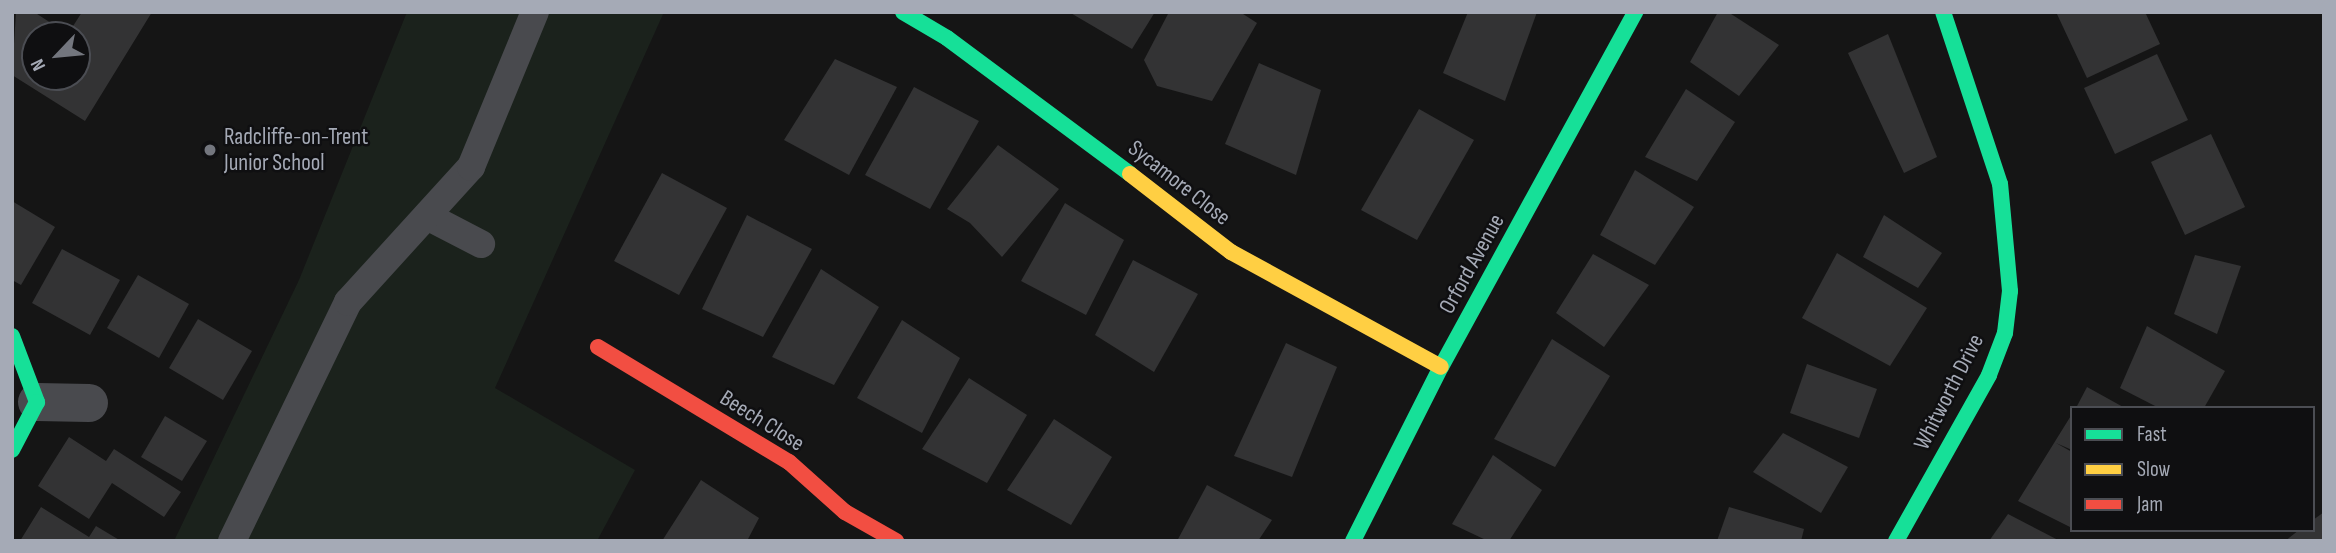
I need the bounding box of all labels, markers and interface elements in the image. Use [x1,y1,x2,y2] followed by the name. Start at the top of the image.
[21,21,91,91] north arrow
[26,55,51,74] text: N
[224,123,368,177] place label: Radcliffe-on-Trent Junior School
[1122,135,1236,231] street label: Sycamore Close
[202,142,218,158] marker: Radcliffe-on-Trent Junior School
[1433,209,1511,319] street label: Orford Avenue
[1908,330,1990,454] street label: Whitworth Drive
[715,384,809,458] street label: Beech Close
[2070,406,2315,532] legend
[2137,422,2167,447] text: Fast
[2137,457,2170,482] text: Slow
[2137,492,2163,517] text: Jam

